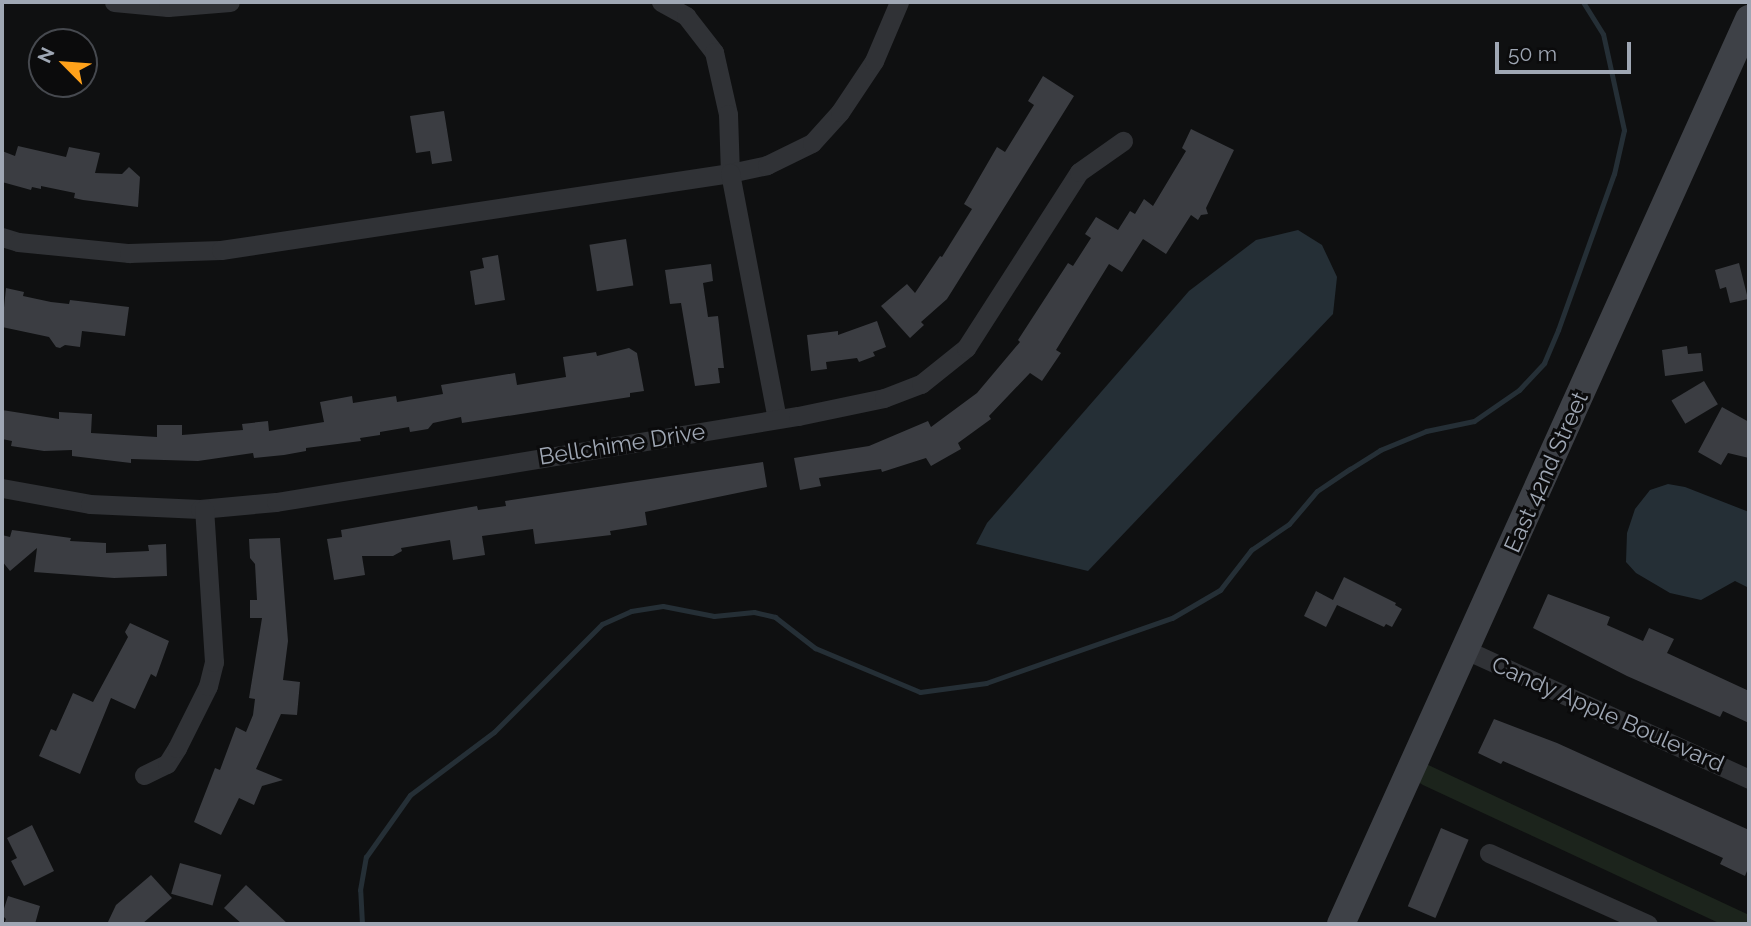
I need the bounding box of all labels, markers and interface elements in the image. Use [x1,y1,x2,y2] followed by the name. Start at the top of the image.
[28,28,98,98] north arrow
[1499,28,1636,72] scale bar
[1508,41,1557,66] text: 50 m
[33,44,59,66] text: N
[1498,387,1594,557] street label: East 42nd Street
[537,417,707,471] street label: Bellchime Drive
[1487,650,1729,778] street label: Candy Apple Boulevard

